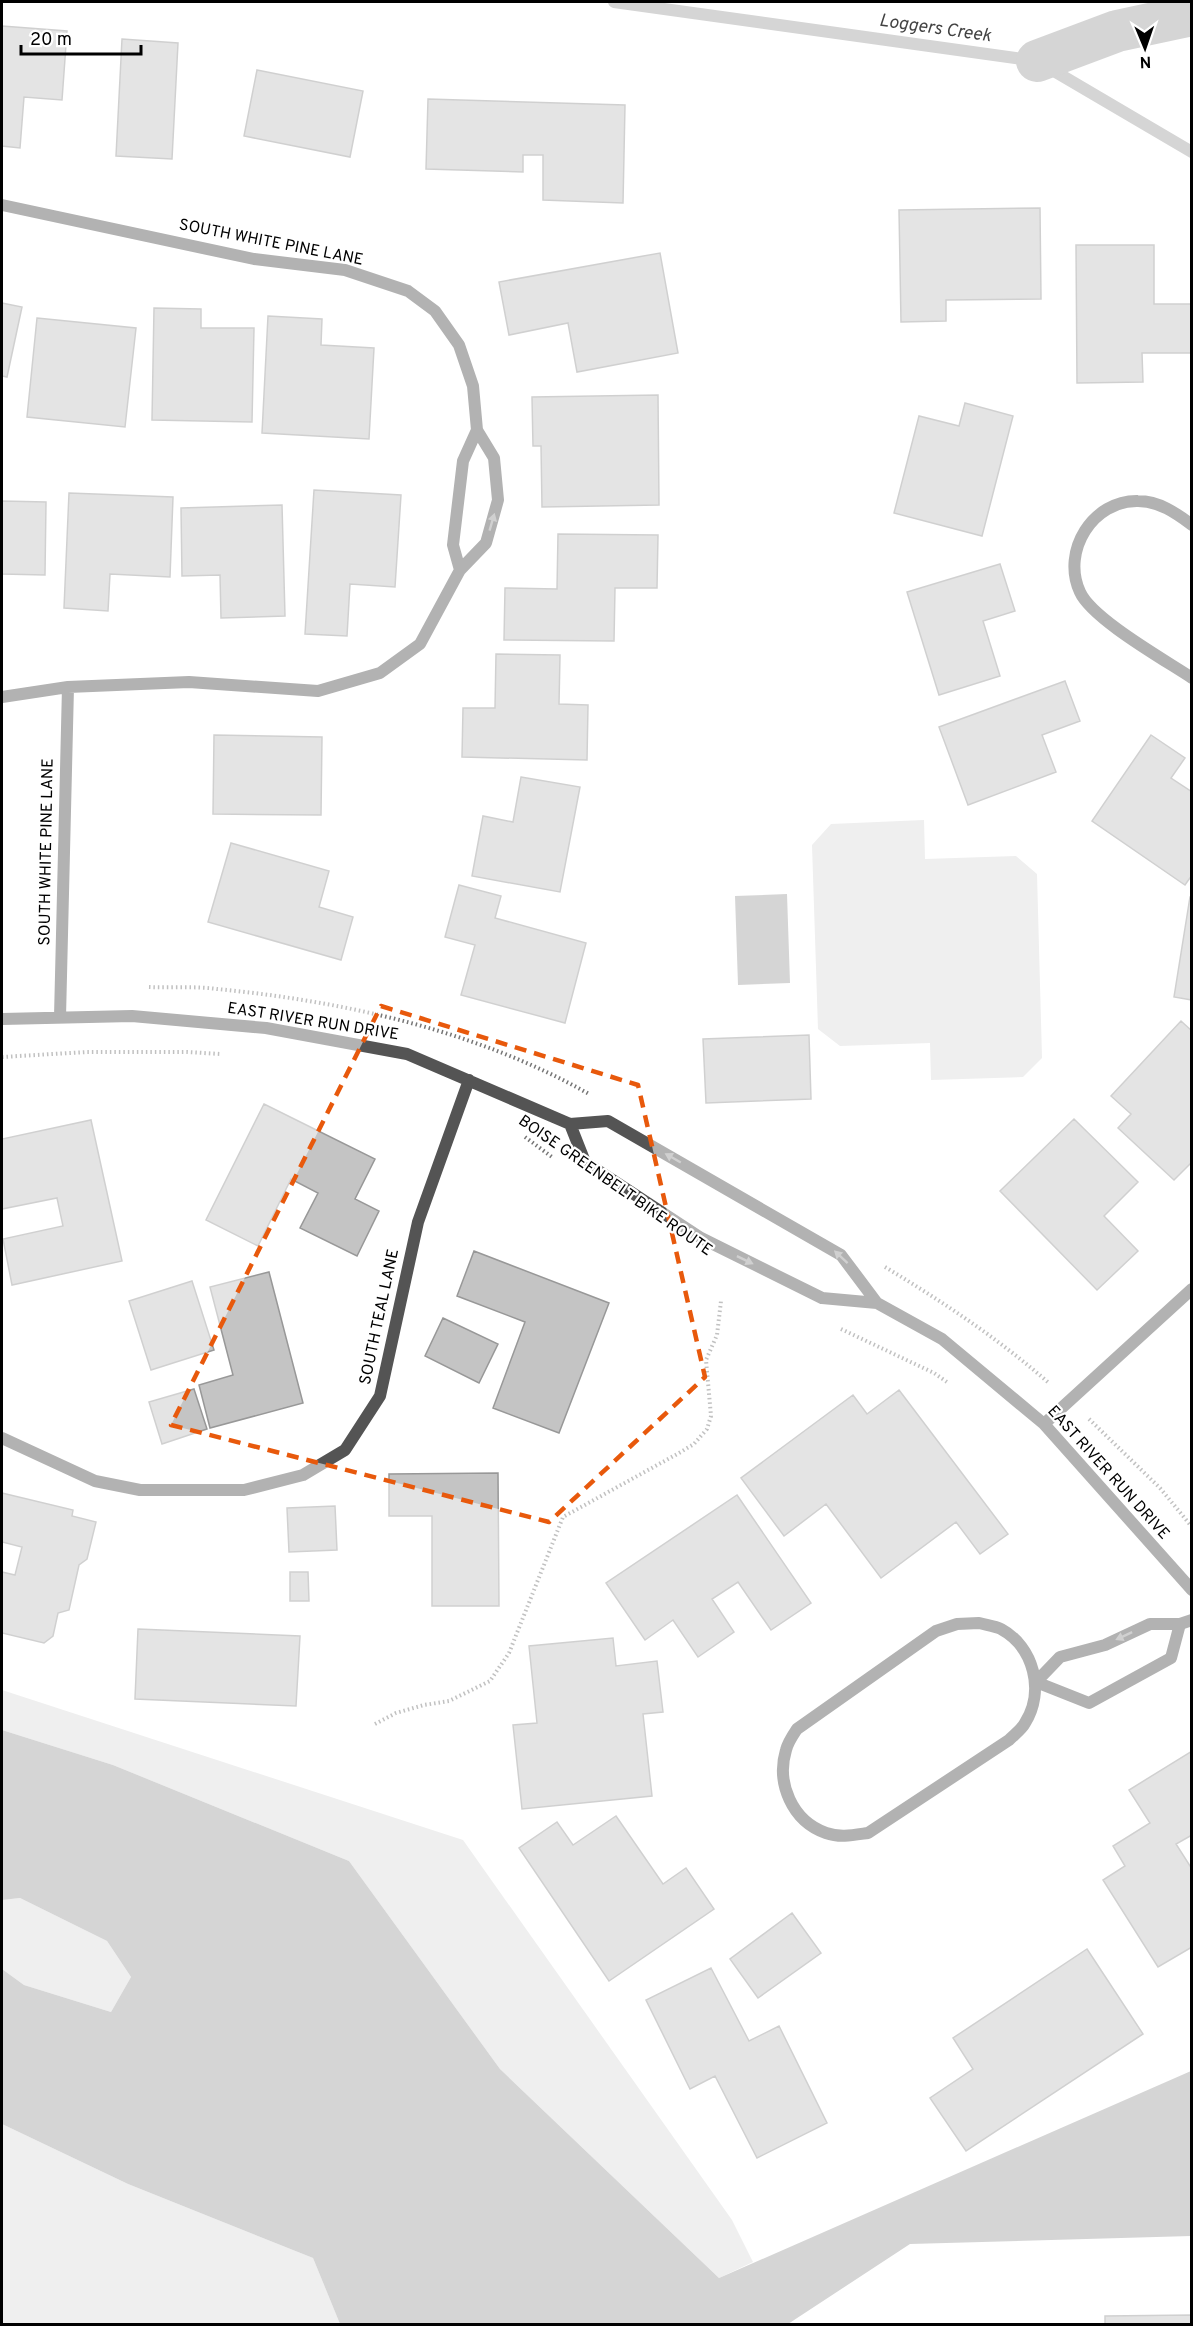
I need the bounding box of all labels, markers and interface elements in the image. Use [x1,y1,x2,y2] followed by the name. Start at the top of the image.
[878,10,993,48] water label: Loggers Creek
[21,18,141,56] scale bar
[1115,18,1175,78] north arrow
[30,29,72,52] text: 20 m
[1139,51,1152,71] text: N
[177,215,365,271] street label: SOUTH WHITE PINE LANE
[488,513,497,531] one-way arrow
[35,758,59,946] street label: SOUTH WHITE PINE LANE
[226,999,400,1045] street label: EAST RIVER RUN DRIVE
[514,1111,716,1261] street label: BOISE GREENBELT BIKE ROUTE
[665,1153,681,1164] one-way arrow
[356,1247,404,1387] street label: SOUTH TEAL LANE
[833,1250,848,1264] one-way arrow
[736,1255,753,1264] one-way arrow
[1043,1402,1173,1544] street label: EAST RIVER RUN DRIVE
[1115,1631,1133,1641] one-way arrow

